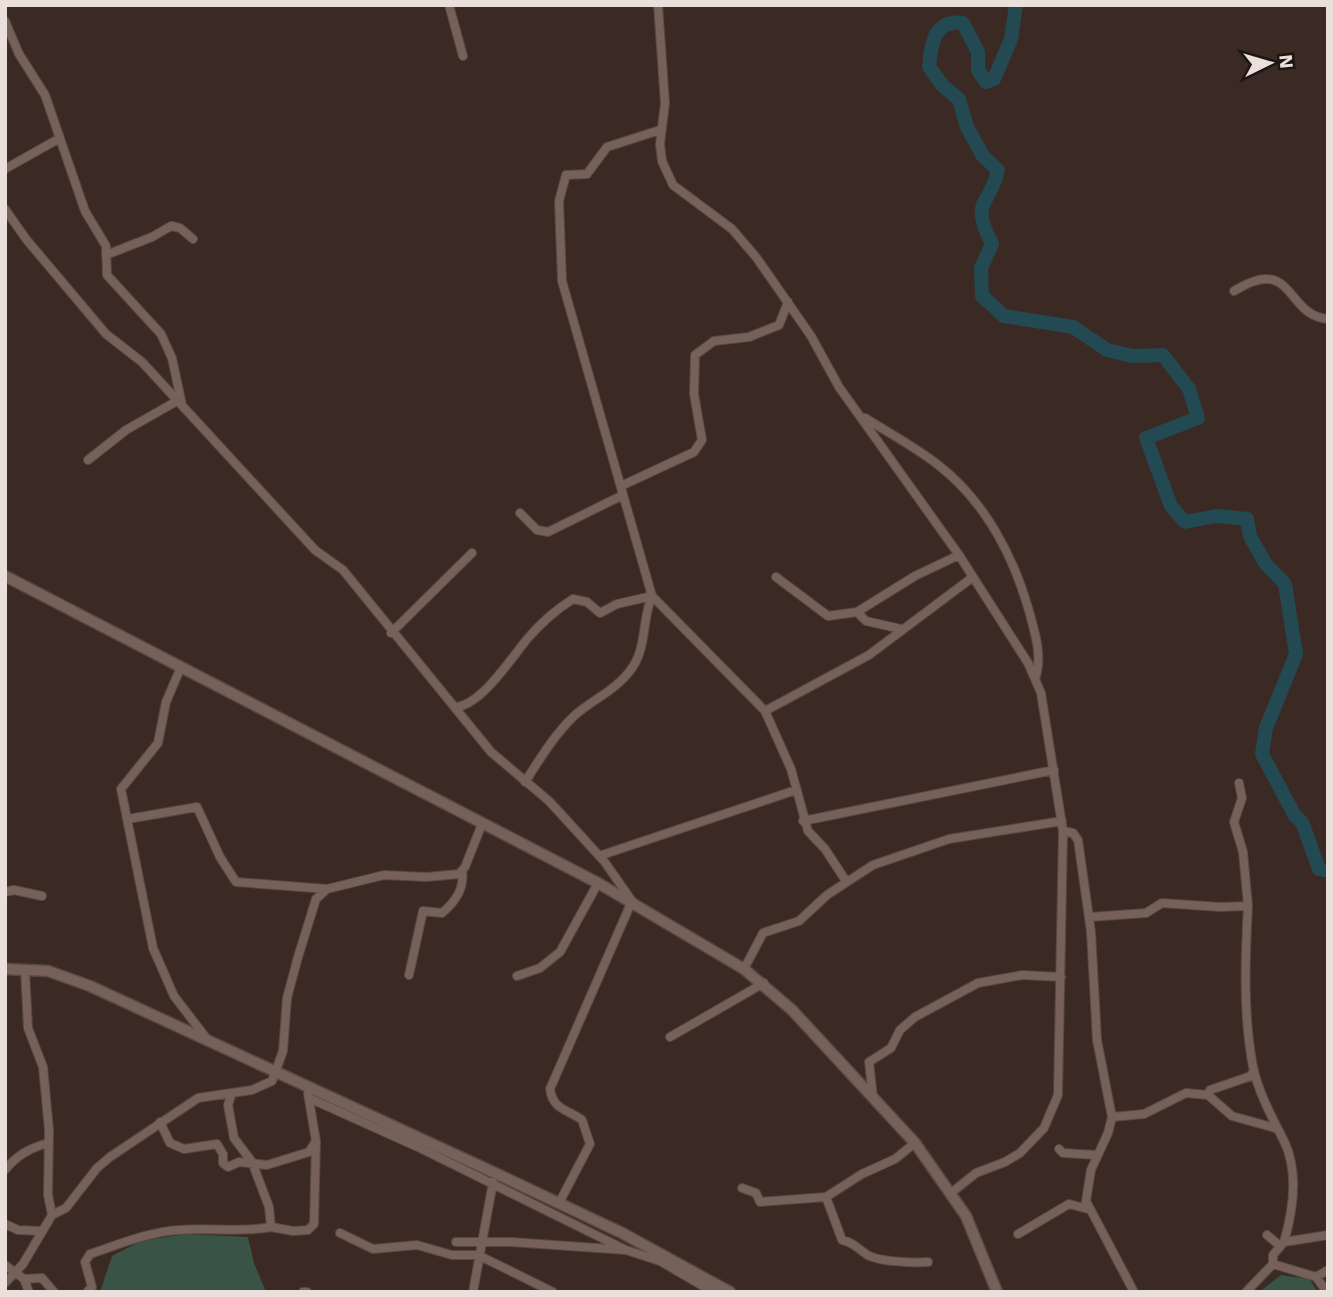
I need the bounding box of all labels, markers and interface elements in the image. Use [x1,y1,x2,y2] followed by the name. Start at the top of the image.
[1235,28,1305,98] north arrow
[1274,54,1299,70] text: N

